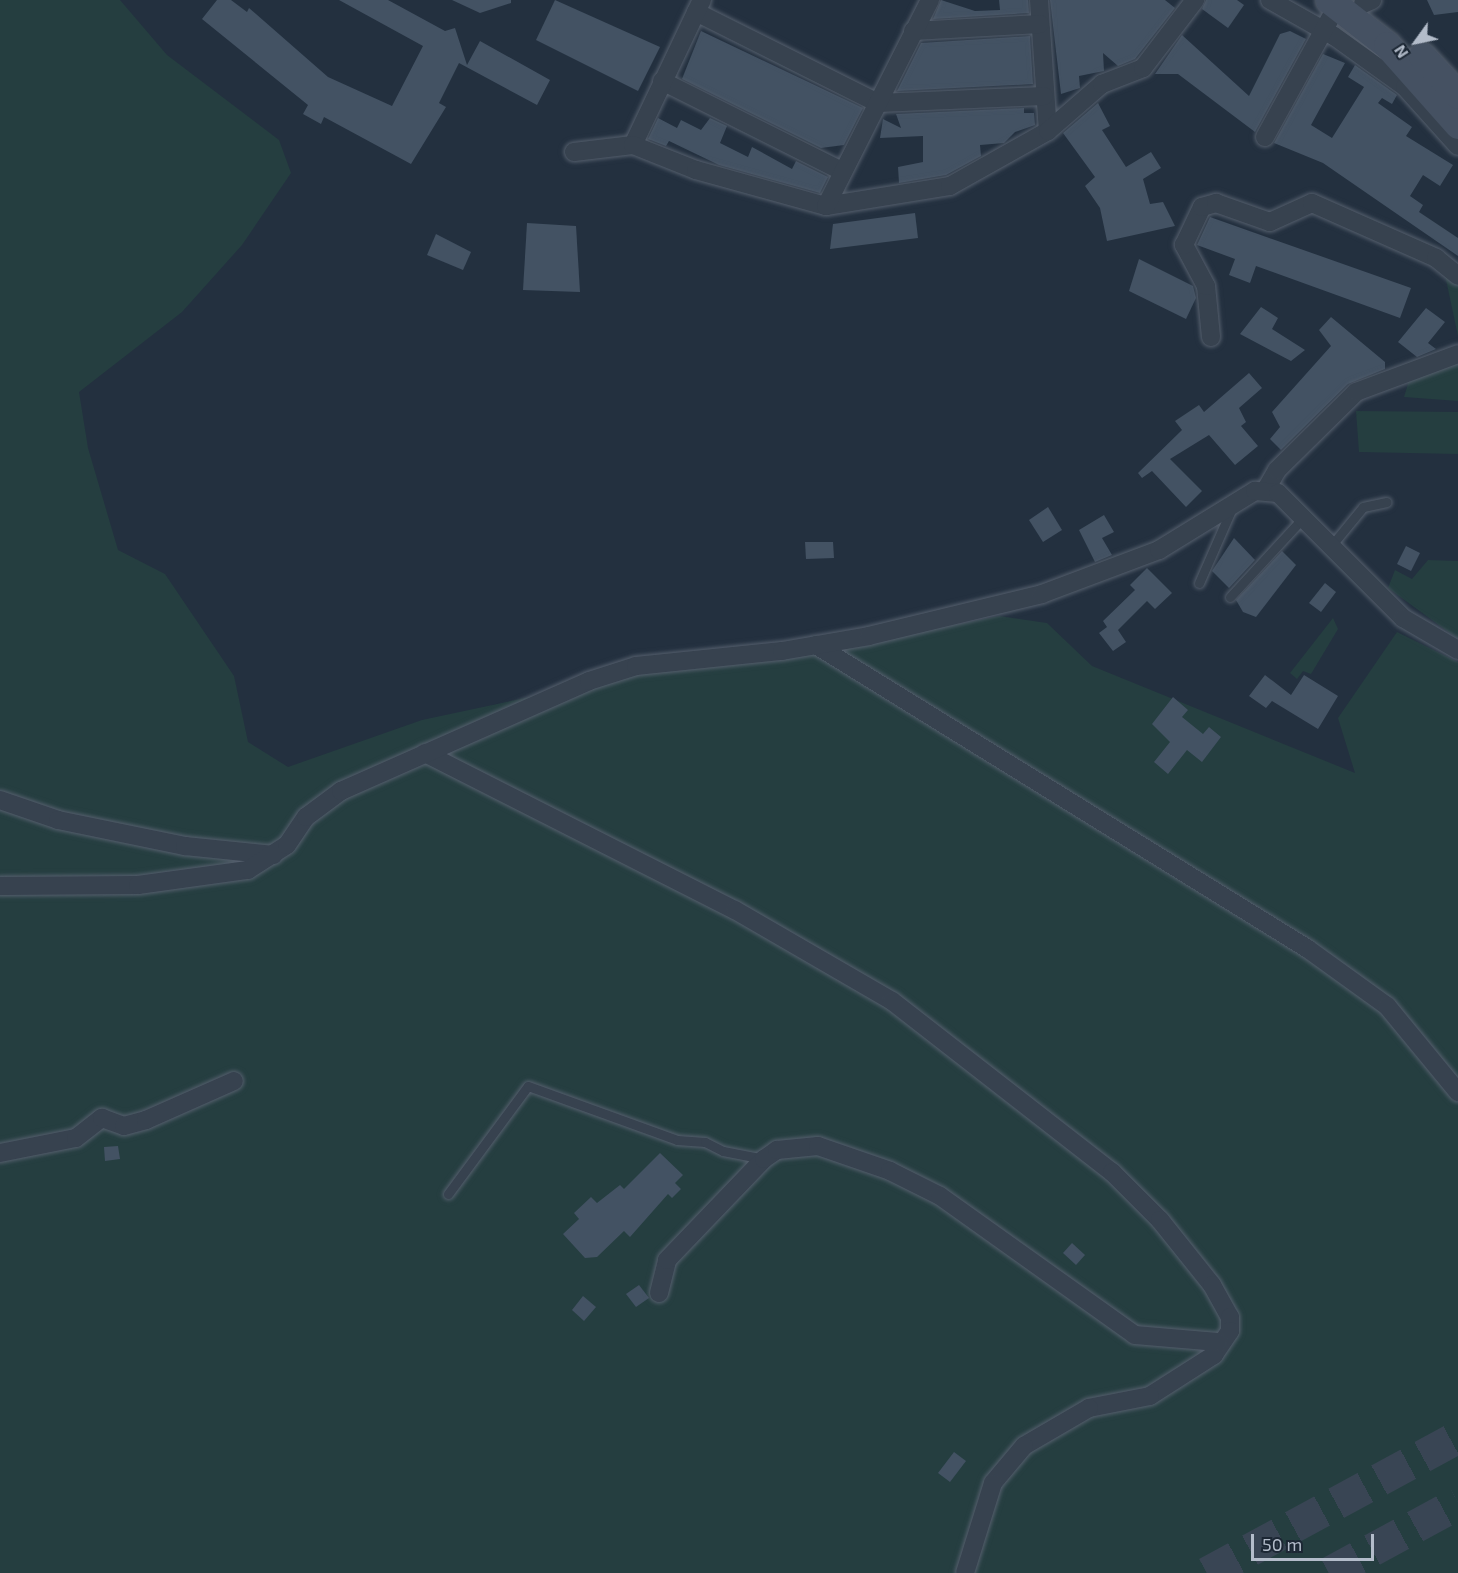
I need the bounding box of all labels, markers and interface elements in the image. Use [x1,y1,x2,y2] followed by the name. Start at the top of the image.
[1386,12,1446,72] north arrow
[1389,42,1412,62] text: N
[1254,1522,1377,1560] scale bar
[1262,1533,1302,1555] text: 50 m

